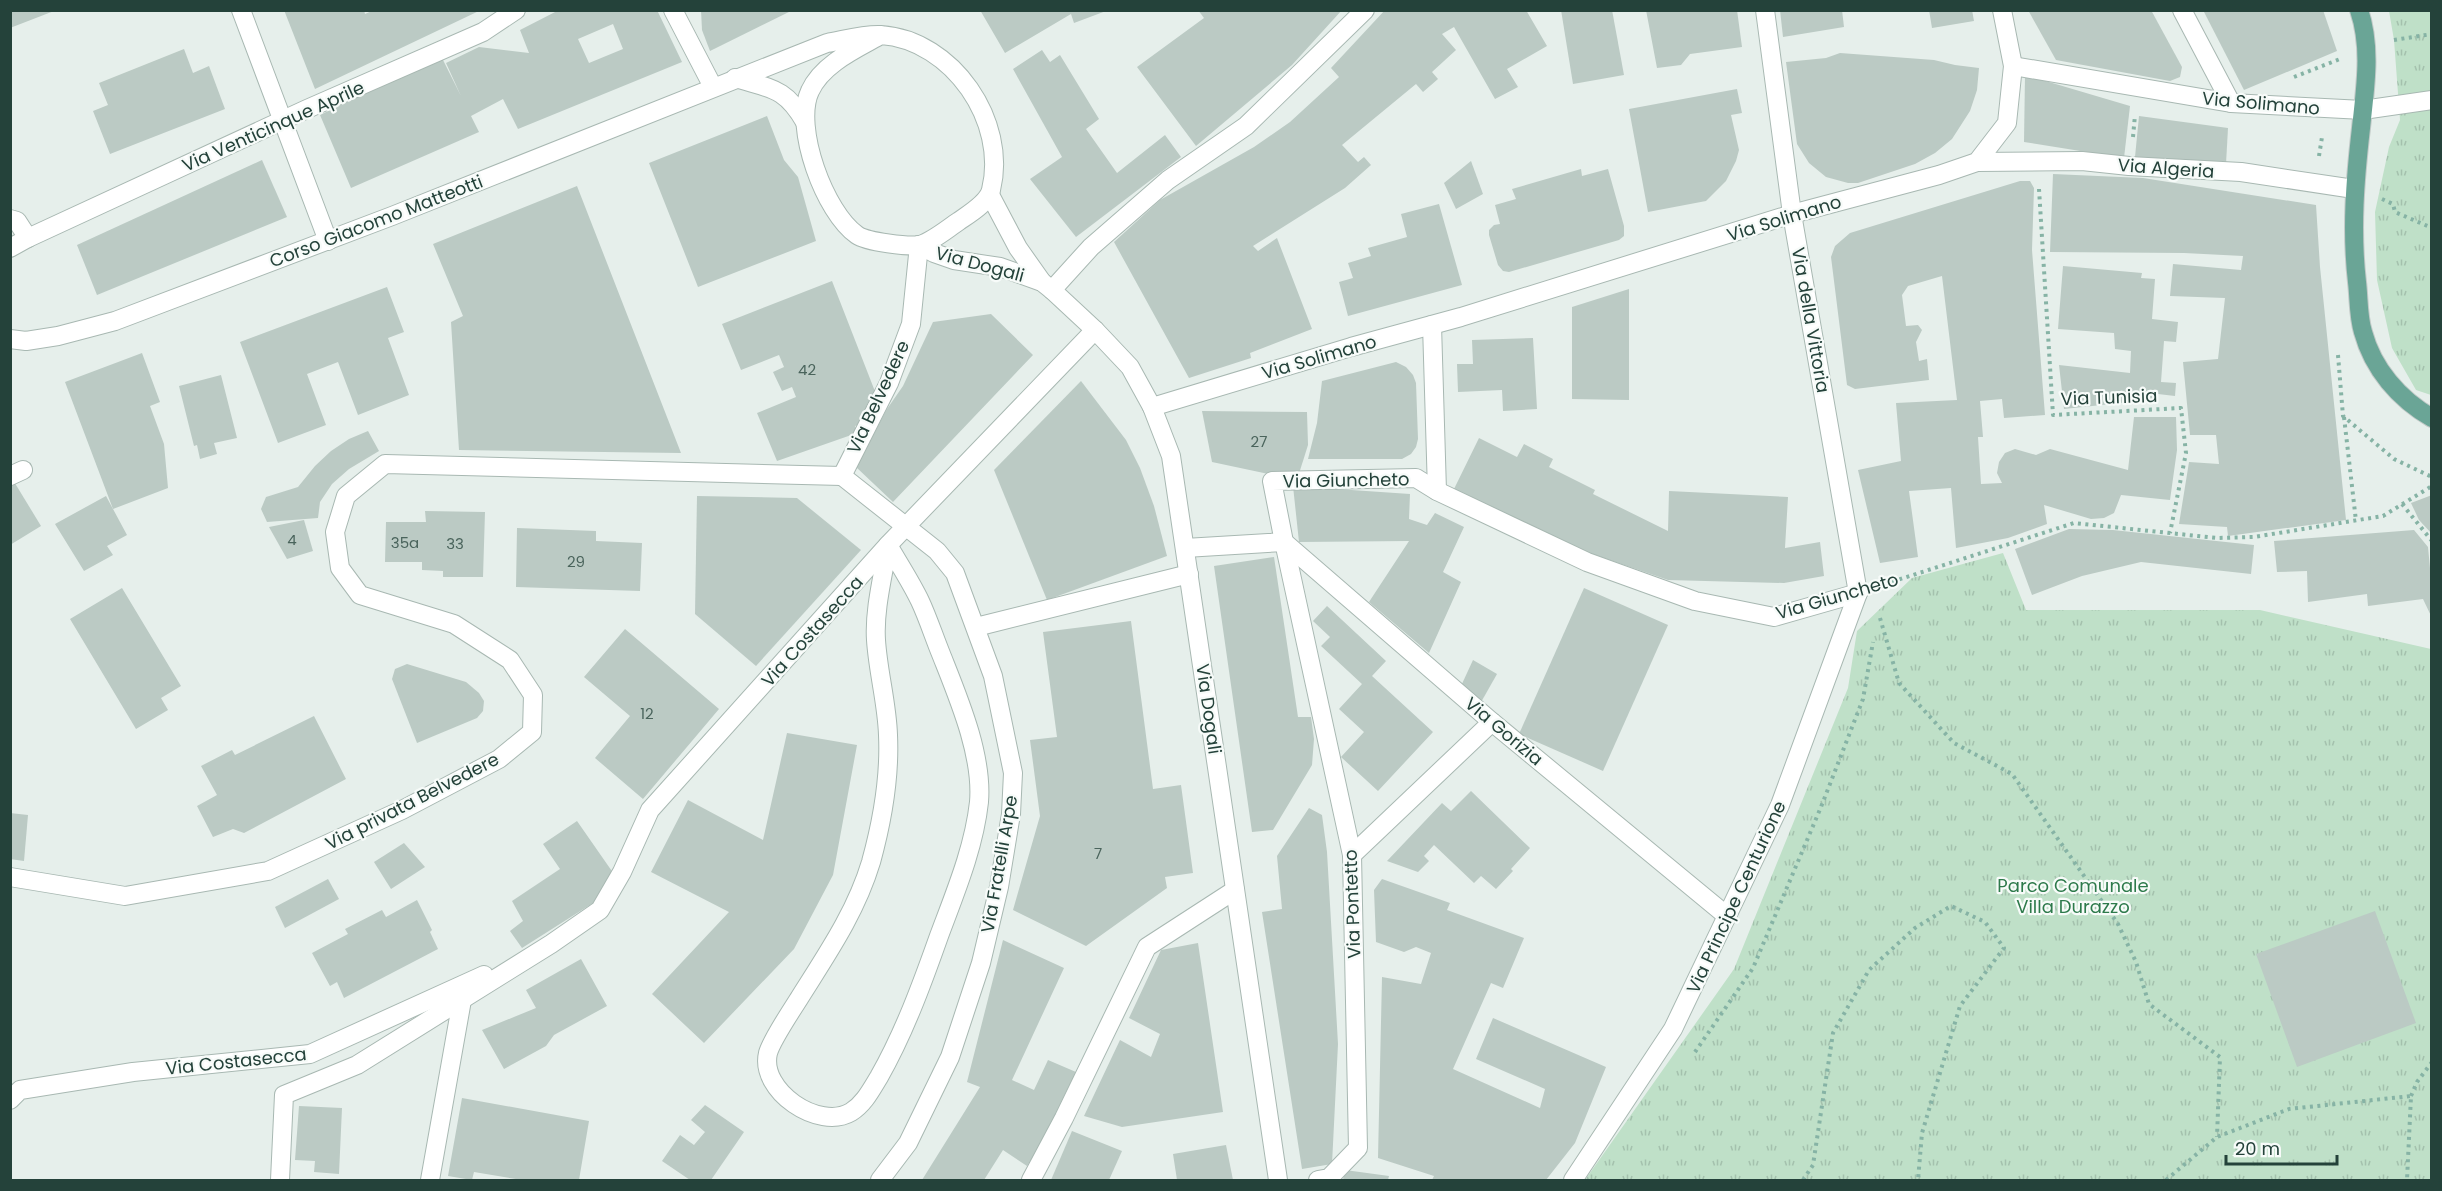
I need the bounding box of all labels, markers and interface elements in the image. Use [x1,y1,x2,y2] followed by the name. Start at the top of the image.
[178,75,368,177] street label: Via Venticinque Aprile
[2201,85,2321,121] street label: Via Solimano
[2117,152,2215,184] street label: Via Algeria
[266,169,486,273] street label: Corso Giacomo Matteotti
[1724,189,1844,247] street label: Via Solimano
[933,240,1027,288] street label: Via Dogali
[1786,245,1836,395] street label: Via della Vittoria
[1259,329,1379,385] street label: Via Solimano
[841,336,915,458] street label: Via Belvedere
[798,359,816,380] house number: 42
[2060,383,2158,411] street label: Via Tunisia
[1251,431,1267,452] house number: 27
[1282,466,1410,494] street label: Via Giuncheto
[287,529,297,550] house number: 4
[391,532,419,553] house number: 35a
[446,533,464,554] house number: 33
[567,551,585,572] house number: 29
[1773,567,1901,625] street label: Via Giuncheto
[755,570,869,692] street label: Via Costasecca
[1190,662,1228,756] street label: Via Dogali
[1460,691,1548,771] street label: Via Gorizia
[640,703,654,724] house number: 12
[321,746,503,856] street label: Via privata Belvedere
[975,793,1023,935] street label: Via Fratelli Arpe
[1680,796,1792,998] street label: Via Principe Centurione
[1094,843,1102,864] house number: 7
[1338,849,1366,959] street label: Via Pontetto
[1997,873,2149,919] park label: Parco Comunale Villa Durazzo
[164,1041,308,1081] street label: Via Costasecca
[2226,1128,2337,1166] scale bar
[2235,1136,2280,1161] text: 20 m

